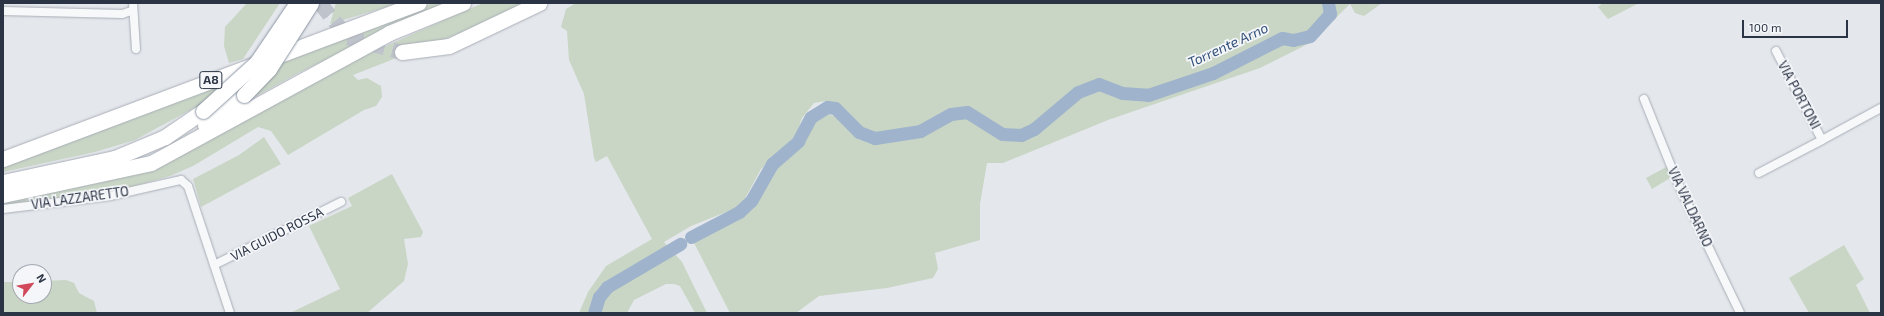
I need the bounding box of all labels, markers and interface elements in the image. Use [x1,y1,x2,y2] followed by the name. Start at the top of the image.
[1744,12,1850,38] scale bar
[1185,19,1271,71] water label: Torrente Arno
[1749,20,1781,34] text: 100 m
[1774,58,1824,132] street label: VIA PORTONI
[199,70,223,90] road number: A8
[1665,164,1715,250] street label: VIA VALDARNO
[30,183,130,213] street label: VIA LAZZARETTO
[228,204,326,264] street label: VIA GUIDO ROSSA
[12,264,52,304] north arrow
[34,271,49,285] text: N

